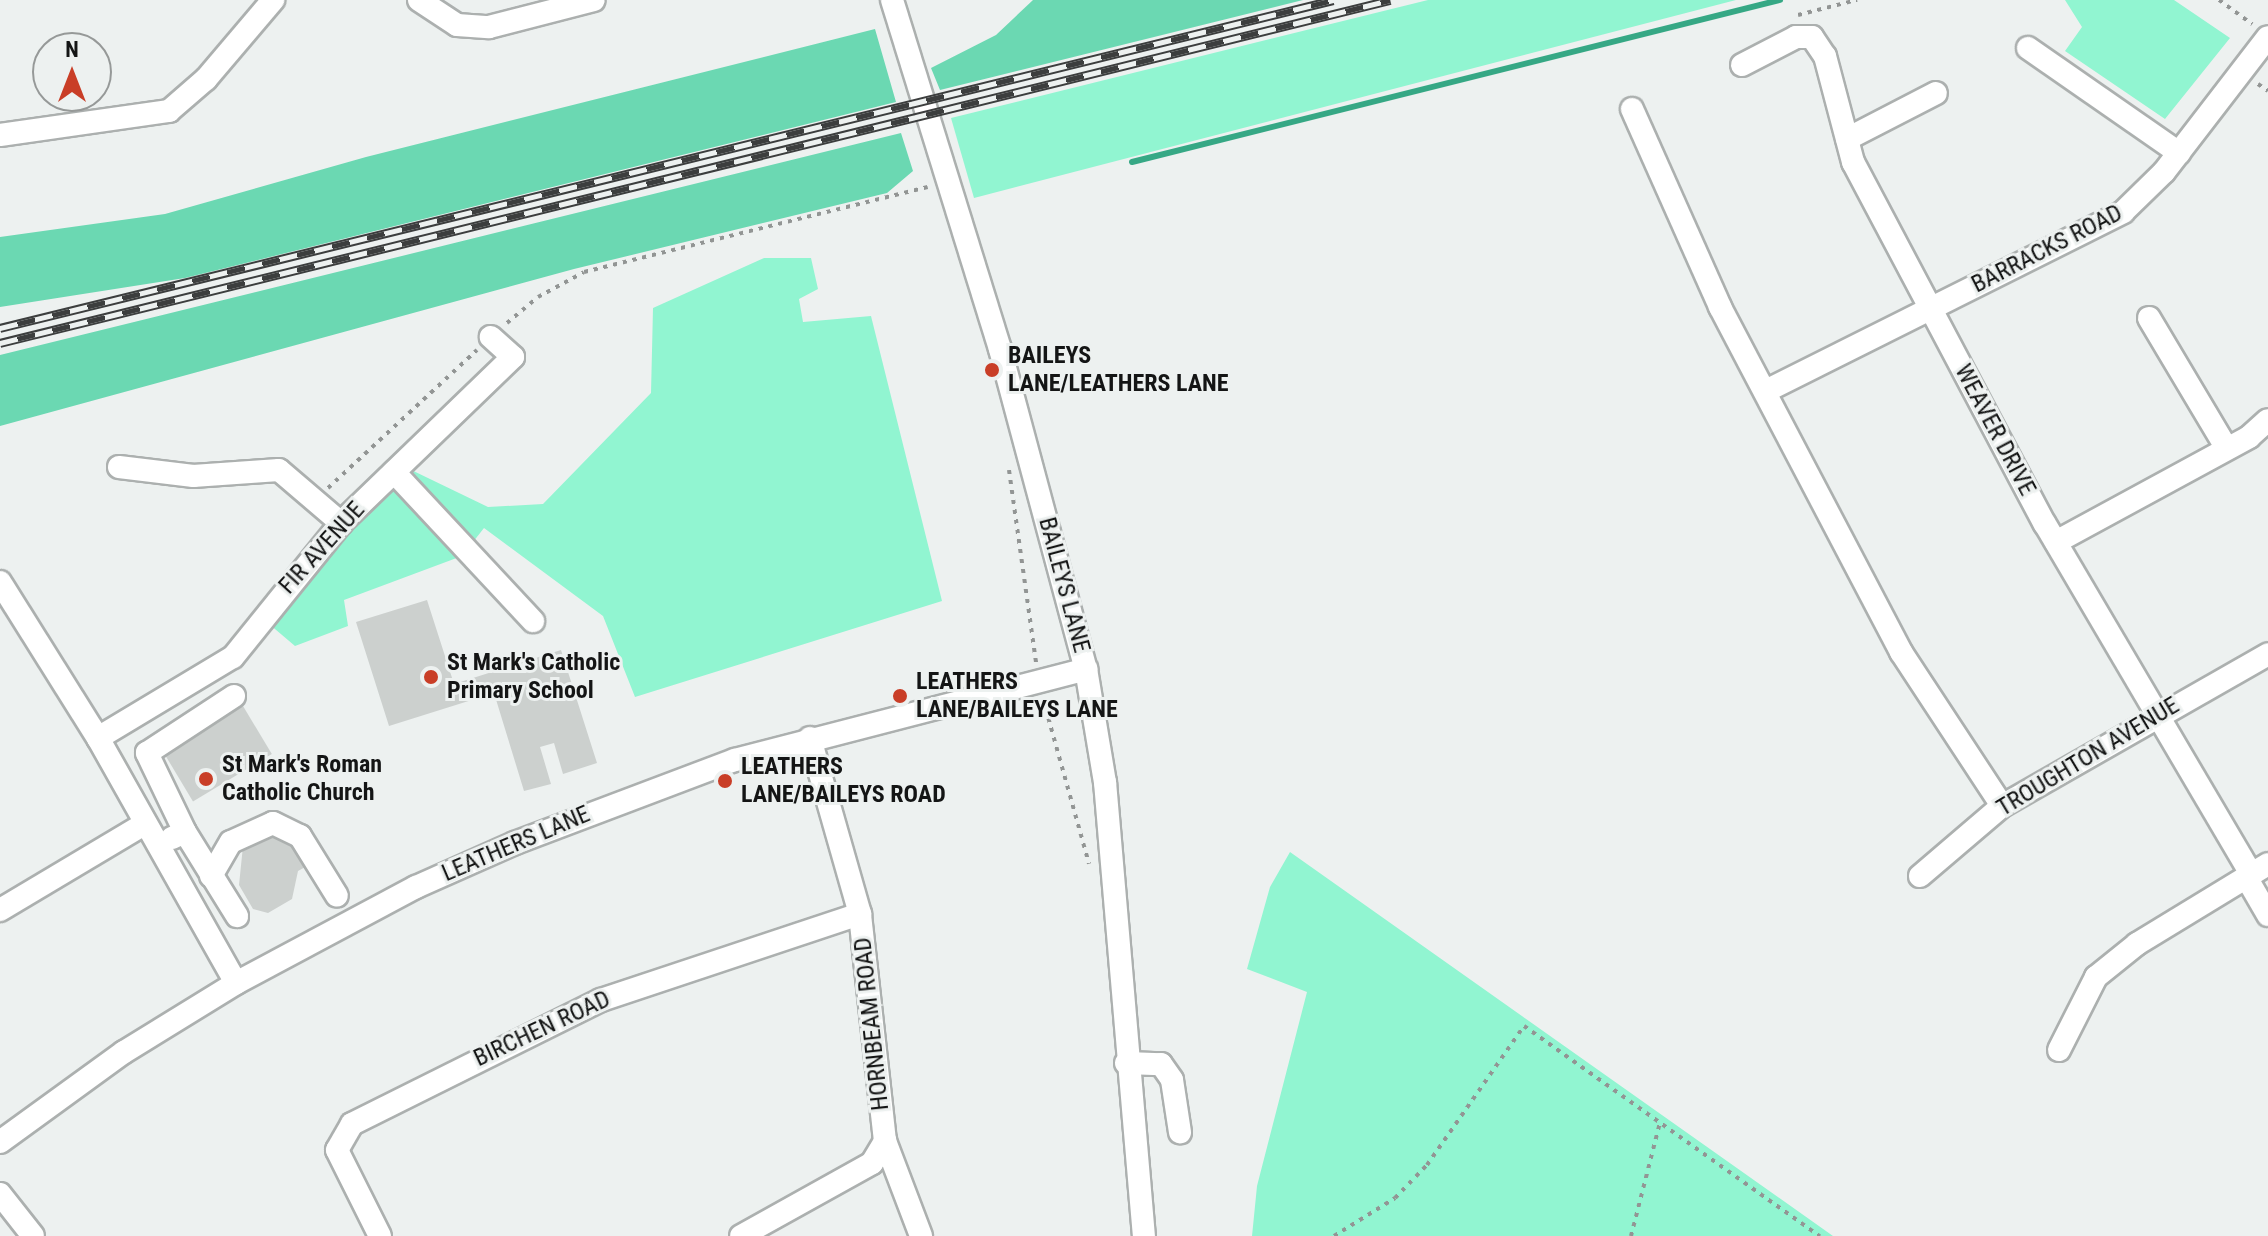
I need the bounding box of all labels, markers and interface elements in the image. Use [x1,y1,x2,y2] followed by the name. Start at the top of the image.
[32,32,112,112] north arrow
[65,37,79,62] text: N
[1967,199,2127,299] street label: BARRACKS ROAD
[1008,342,1228,398] place label: BAILEYS LANE/LEATHERS LANE
[1948,359,2042,501] street label: WEAVER DRIVE
[983,361,1001,379] marker: BAILEYS LANE/LEATHERS LANE
[273,496,371,600] street label: FIR AVENUE
[1032,514,1096,656] street label: BAILEYS LANE
[447,649,620,705] place label: St Mark's Catholic Primary School
[422,668,440,686] marker: St Mark's Catholic Primary School
[916,668,1118,724] place label: LEATHERS LANE/BAILEYS LANE
[891,687,909,705] marker: LEATHERS LANE/BAILEYS LANE
[1992,691,2184,823] street label: TROUGHTON AVENUE
[222,751,382,807] place label: St Mark's Roman Catholic Church
[741,753,946,809] place label: LEATHERS LANE/BAILEYS ROAD
[197,770,215,788] marker: St Mark's Roman Catholic Church
[716,772,734,790] marker: LEATHERS LANE/BAILEYS ROAD
[438,800,594,888] street label: LEATHERS LANE
[849,936,895,1112] street label: HORNBEAM ROAD
[469,985,615,1073] street label: BIRCHEN ROAD

